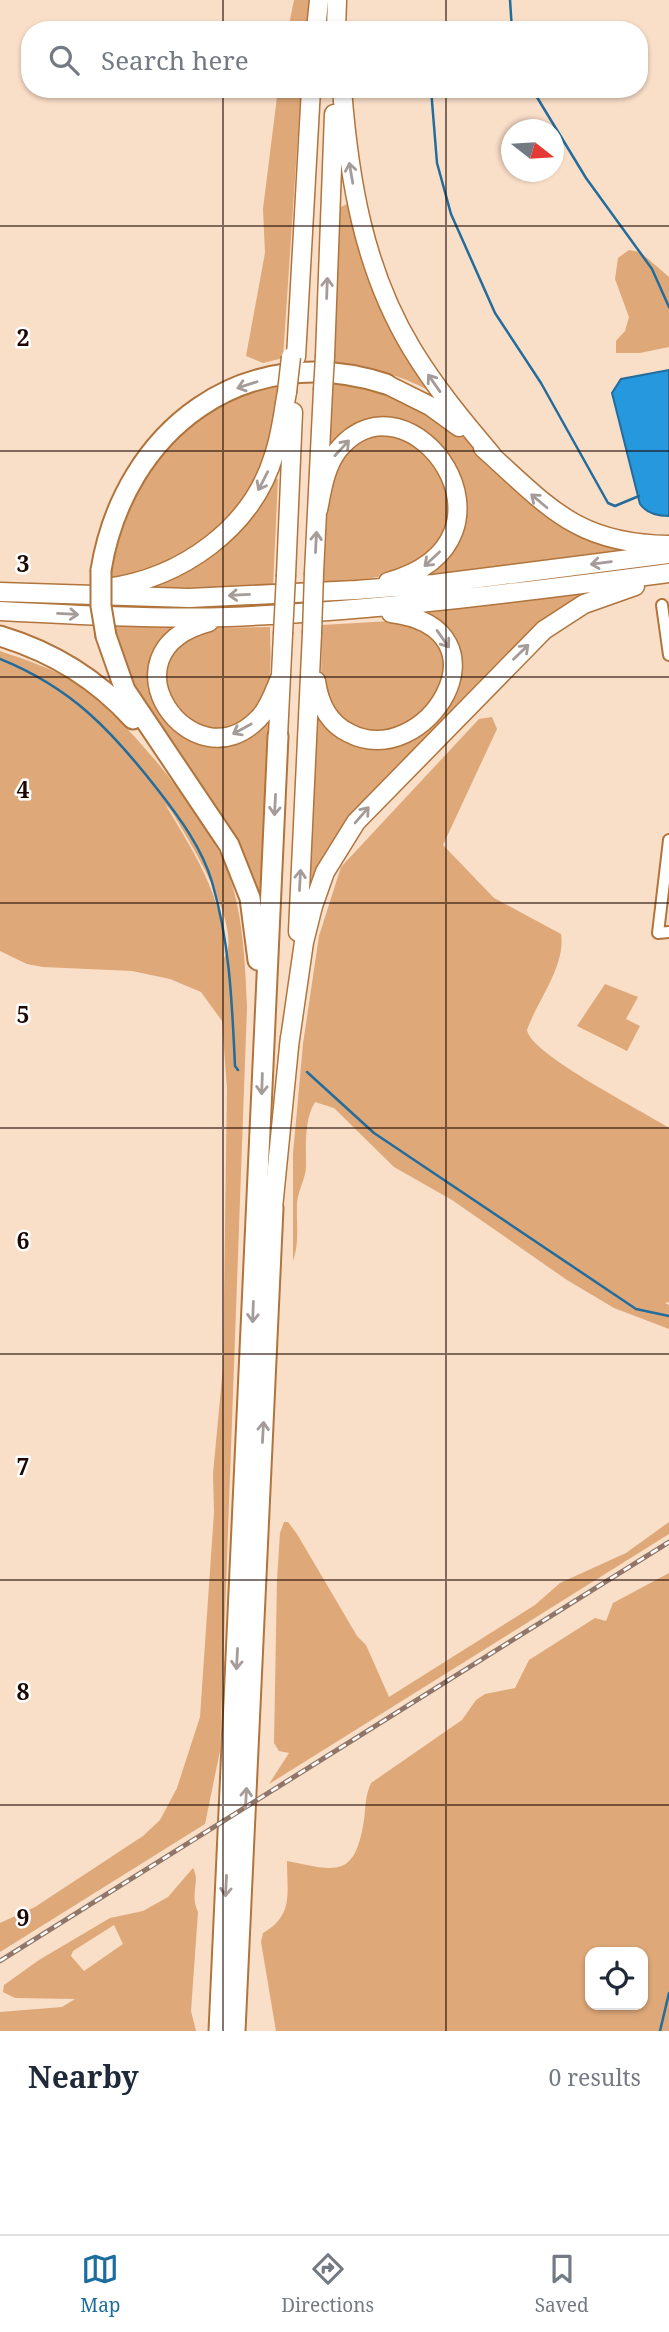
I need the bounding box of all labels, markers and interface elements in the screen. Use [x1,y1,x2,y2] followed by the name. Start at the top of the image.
[21,21,648,98] search box
[45,41,83,79] icon: search
[101,42,249,78] text: Search here
[501,119,564,182] north arrow
[344,162,357,185] one-way arrow
[321,276,334,299] one-way arrow
[17,321,30,353] text: 2
[427,374,441,393] one-way arrow
[237,380,259,392] one-way arrow
[334,440,351,457] one-way arrow
[256,470,269,491] one-way arrow
[530,493,548,509] one-way arrow
[310,531,323,554] one-way arrow
[17,547,30,579] text: 3
[423,551,441,567] one-way arrow
[590,557,613,570] one-way arrow
[227,589,250,602] one-way arrow
[56,608,79,621] one-way arrow
[436,629,450,648] one-way arrow
[512,644,529,661] one-way arrow
[233,722,253,736] one-way arrow
[17,773,30,805] text: 4
[269,793,282,816] one-way arrow
[354,806,370,824] one-way arrow
[294,869,307,892] one-way arrow
[17,998,30,1030] text: 5
[256,1072,269,1095] one-way arrow
[17,1224,30,1256] text: 6
[246,1300,259,1323] one-way arrow
[256,1421,269,1444] one-way arrow
[17,1450,30,1482] text: 7
[230,1647,243,1670] one-way arrow
[17,1675,30,1707] text: 8
[239,1787,252,1810] one-way arrow
[220,1875,233,1898] one-way arrow
[17,1901,30,1933] text: 9
[585,1947,648,2010] map controls
[585,1947,648,2010] button: locate
[28,2056,139,2097] text: Nearby
[548,2061,641,2093] text: 0 results
[80,2250,121,2318] tab: Map
[281,2250,374,2318] tab: Directions
[535,2250,589,2318] tab: Saved

